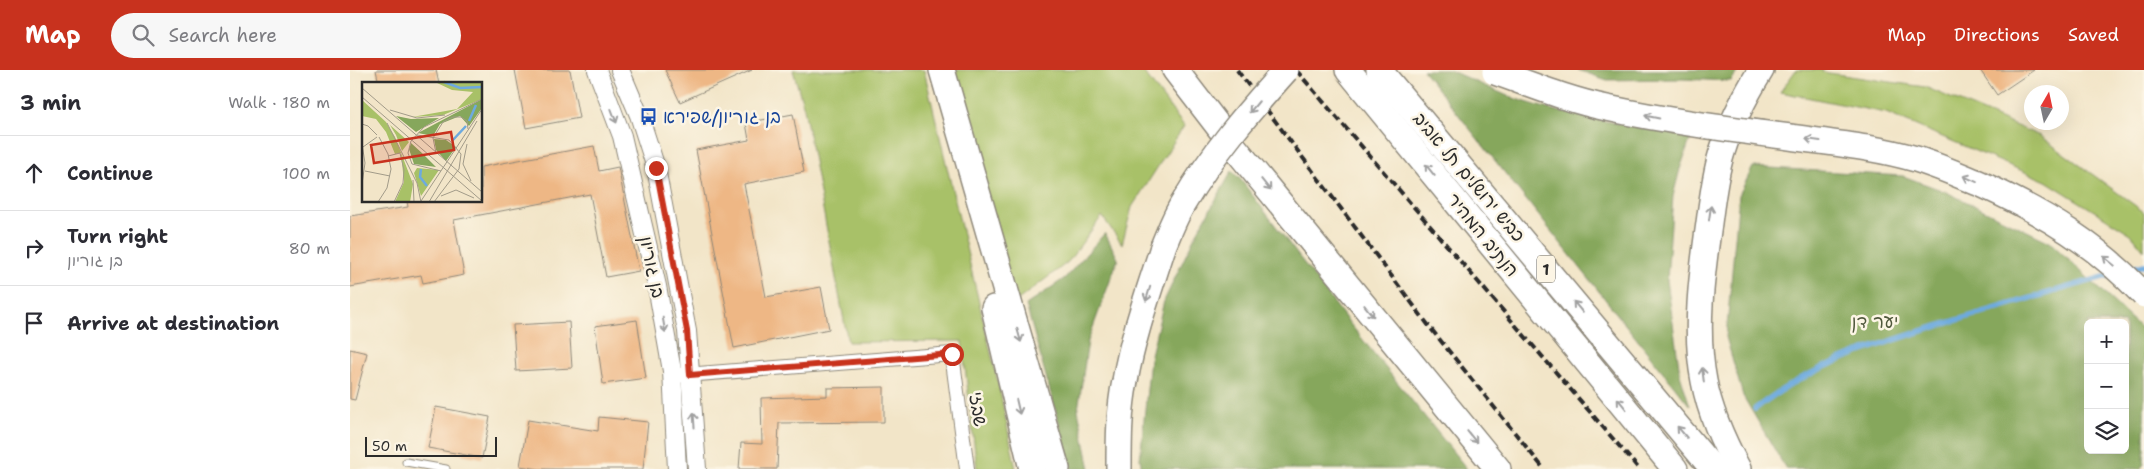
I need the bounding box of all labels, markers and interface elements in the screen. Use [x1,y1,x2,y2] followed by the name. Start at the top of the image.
[111,13,461,58] search box
[25,19,81,51] text: Map
[129,21,157,49] icon: search
[169,23,277,48] text: Search here
[1888,23,1926,47] text: Map
[1954,23,2040,47] text: Directions
[2068,23,2119,47] text: Saved
[362,82,482,202] inset map
[2024,85,2069,130] north arrow
[20,89,81,117] text: 3 min
[228,92,330,113] text: Walk · 180 m
[1248,100,1259,113] one-way arrow
[663,105,781,129] place label: בן גוריון/שפירא
[610,107,619,123] one-way arrow
[639,107,659,127] bus stop icon: בן גוריון/שפירא
[1408,107,1530,247] street label: כביש ירושלים תל אביב
[1644,112,1660,121] one-way arrow
[1805,135,1821,145] one-way arrow
[645,157,668,180] route end
[20,159,48,187] icon: ahead
[67,161,153,186] text: Continue
[282,163,330,184] text: 100 m
[1425,164,1436,177] one-way arrow
[1963,174,1978,184] one-way arrow
[1260,179,1271,192] one-way arrow
[1442,188,1524,282] street label: הנתיב המהיר
[1705,205,1715,221] one-way arrow
[67,224,168,249] text: Turn right
[20,234,48,262] icon: right
[634,234,670,300] street label: בן גוריון
[289,238,330,259] text: 80 m
[67,250,123,271] text: בן גוריון
[1537,255,1555,282] road number: 1
[2103,256,2116,267] one-way arrow
[1143,286,1153,302] one-way arrow
[1572,301,1583,314] one-way arrow
[1363,304,1374,317] one-way arrow
[20,309,48,337] icon: arrive
[1852,310,1898,334] park label: יער דן
[67,311,279,336] text: Arrive at destination
[660,316,669,332] one-way arrow
[2084,319,2129,454] map controls
[2084,319,2129,364] button: +
[1014,327,1024,343] one-way arrow
[941,343,964,366] route start
[2084,364,2129,409] button: −
[1698,367,1708,383] one-way arrow
[964,390,992,428] street label: שבזי
[1014,398,1023,414] one-way arrow
[1617,398,1628,411] one-way arrow
[2084,409,2129,454] button: layers
[689,413,698,429] one-way arrow
[1676,425,1687,438] one-way arrow
[1466,430,1477,443] one-way arrow
[365,434,498,457] scale bar
[372,437,407,455] text: 50 m

